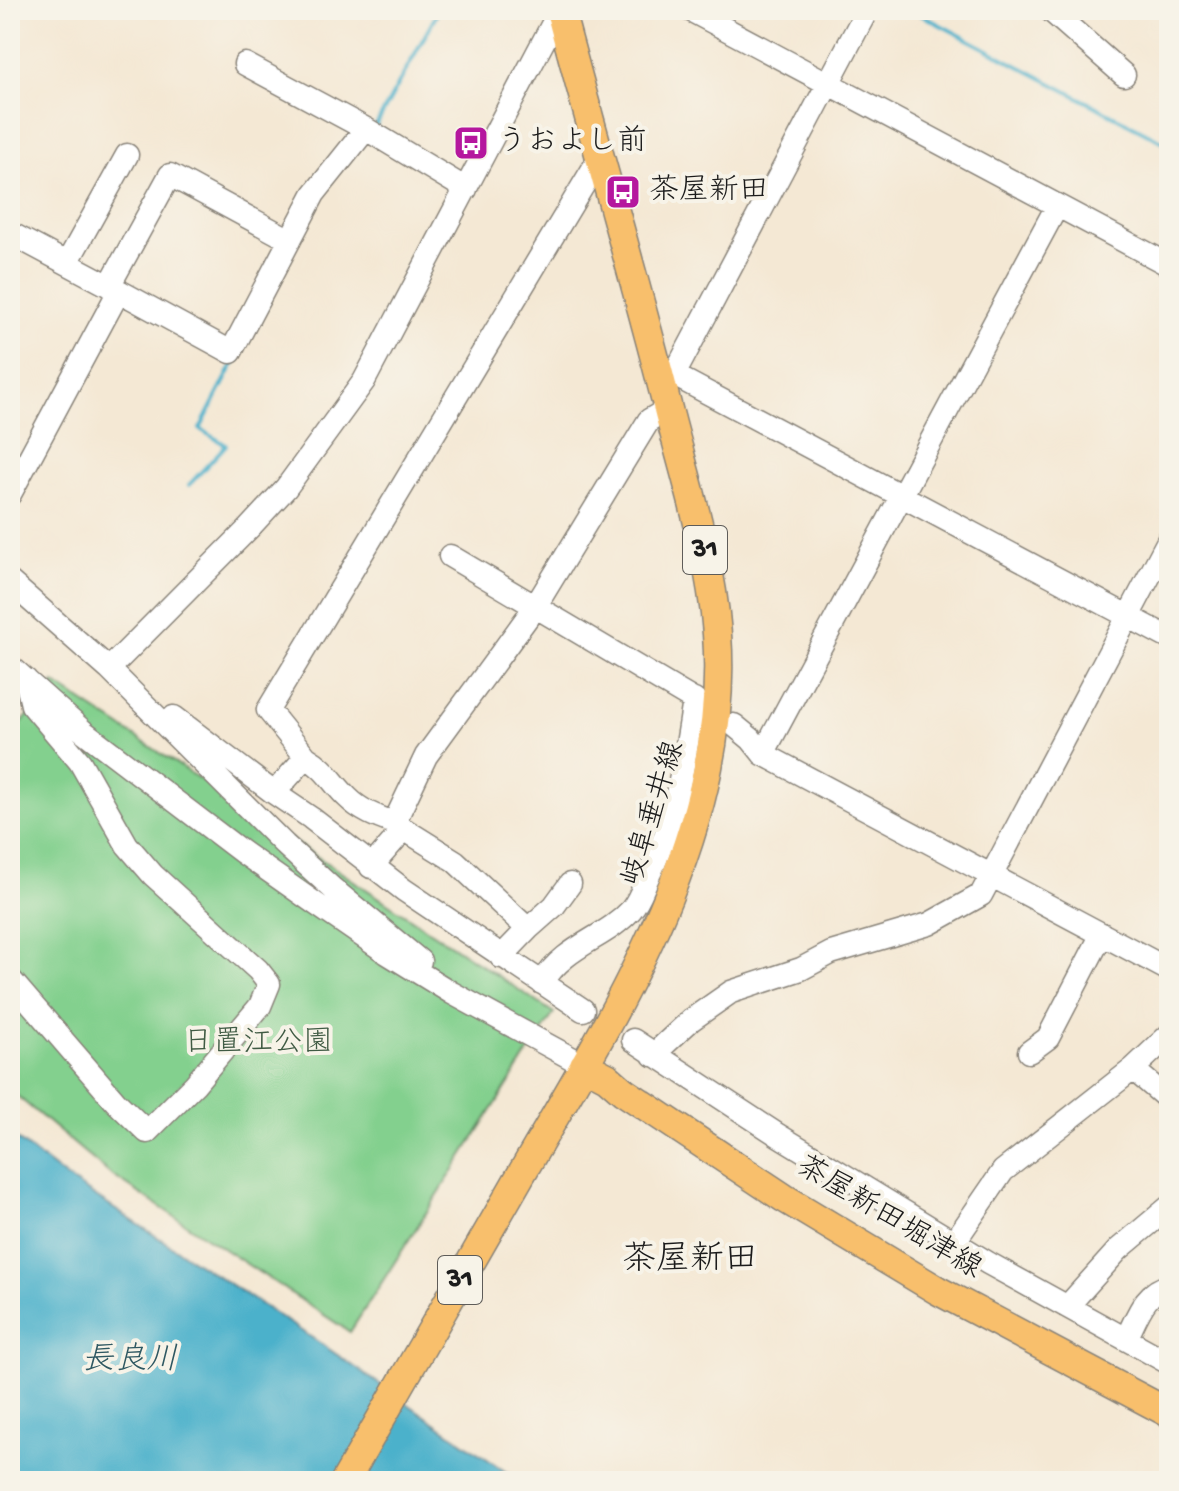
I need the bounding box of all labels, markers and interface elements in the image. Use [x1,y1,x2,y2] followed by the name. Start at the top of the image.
[452,124,490,162] bus stop icon: うおよし前
[497,124,647,161] place label: うおよし前
[604,173,642,211] bus stop icon: 茶屋新田
[649,174,769,210] place label: 茶屋新田
[683,526,727,574] road number: 31
[614,737,694,891] street label: 岐阜垂井線
[183,1026,333,1062] park label: 日置江公園
[789,1148,988,1288] street label: 茶屋新田堀津線
[622,1241,758,1282] district label: 茶屋新田
[438,1256,482,1304] road number: 31
[82,1342,178,1381] water label: 長良川

